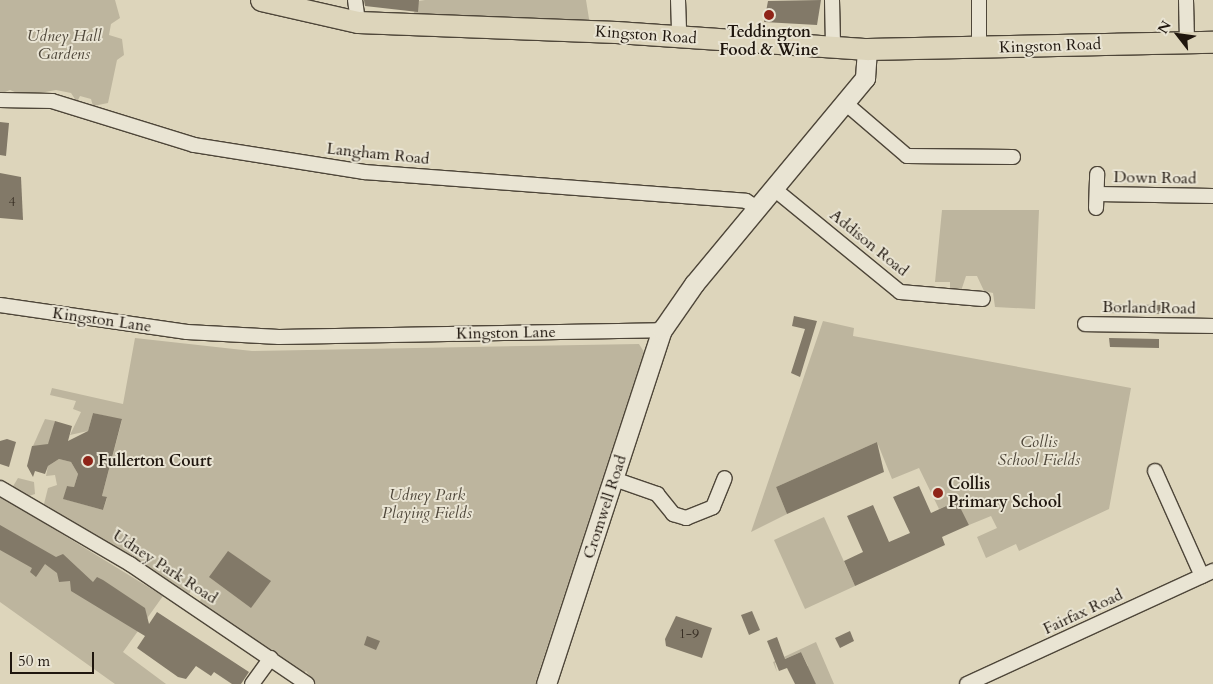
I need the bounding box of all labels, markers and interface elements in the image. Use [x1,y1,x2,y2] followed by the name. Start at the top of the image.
[763,9,775,21] marker: Teddington Food & Wine
[1153,10,1203,60] north arrow
[1153,17,1176,37] text: N
[594,22,698,48] street label: Kingston Road
[719,22,819,60] place label: Teddington Food & Wine
[27,26,101,64] park label: Udney Hall Gardens
[999,35,1101,57] street label: Kingston Road
[326,139,430,169] street label: Langham Road
[1113,168,1197,188] street label: Down Road
[8,194,16,210] house number: 4
[826,205,912,281] street label: Addison Road
[1102,298,1196,318] street label: Borland Road
[51,304,153,336] street label: Kingston Lane
[456,323,556,343] street label: Kingston Lane
[998,432,1080,470] park label: Collis School Fields
[98,451,212,471] place label: Fullerton Court
[579,453,631,561] street label: Cromwell Road
[82,455,94,467] marker: Fullerton Court
[948,474,1062,512] place label: Collis Primary School
[382,485,472,523] park label: Udney Park Playing Fields
[932,487,944,499] marker: Collis Primary School
[109,526,221,608] street label: Udney Park Road
[1040,585,1126,639] street label: Fairfax Road
[679,626,699,642] house number: 1-9
[12,642,96,674] scale bar
[18,651,50,671] text: 50 m

